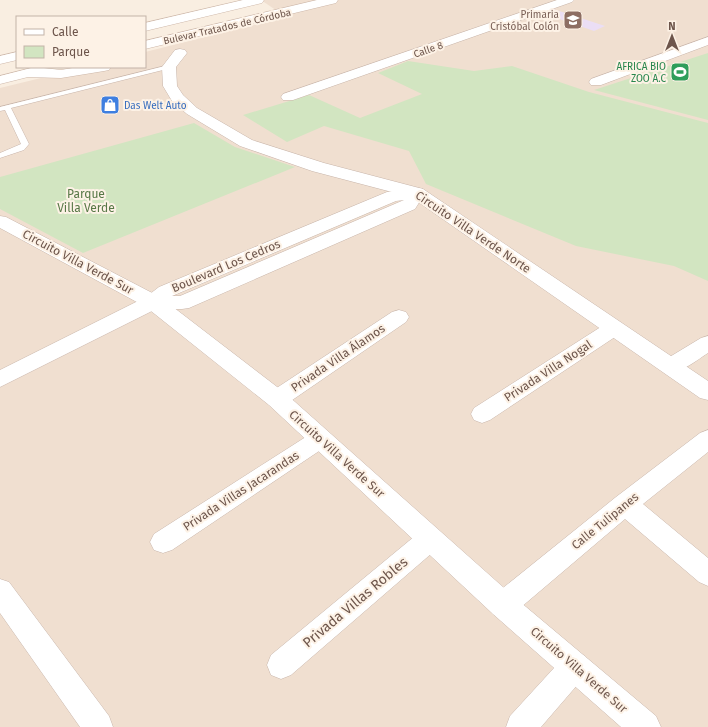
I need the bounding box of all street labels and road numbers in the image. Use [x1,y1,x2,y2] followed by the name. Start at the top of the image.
[162,6,292,48] street label: Bulevar Tratados de Córdoba
[412,39,445,61] street label: Calle 8
[413,188,533,276] street label: Circuito Villa Verde Norte
[20,227,136,297] street label: Circuito Villa Verde Sur
[170,237,283,295] street label: Boulevard Los Cedros
[288,320,388,395] street label: Privada Villa Álamos
[502,337,595,405] street label: Privada Villa Nogal
[286,407,388,501] street label: Circuito Villa Verde Sur
[180,448,302,534] street label: Privada Villas Jacarandas
[569,490,642,552] street label: Calle Tulipanes
[299,553,412,651] street label: Privada Villas Robles
[528,624,631,716] street label: Circuito Villa Verde Sur

